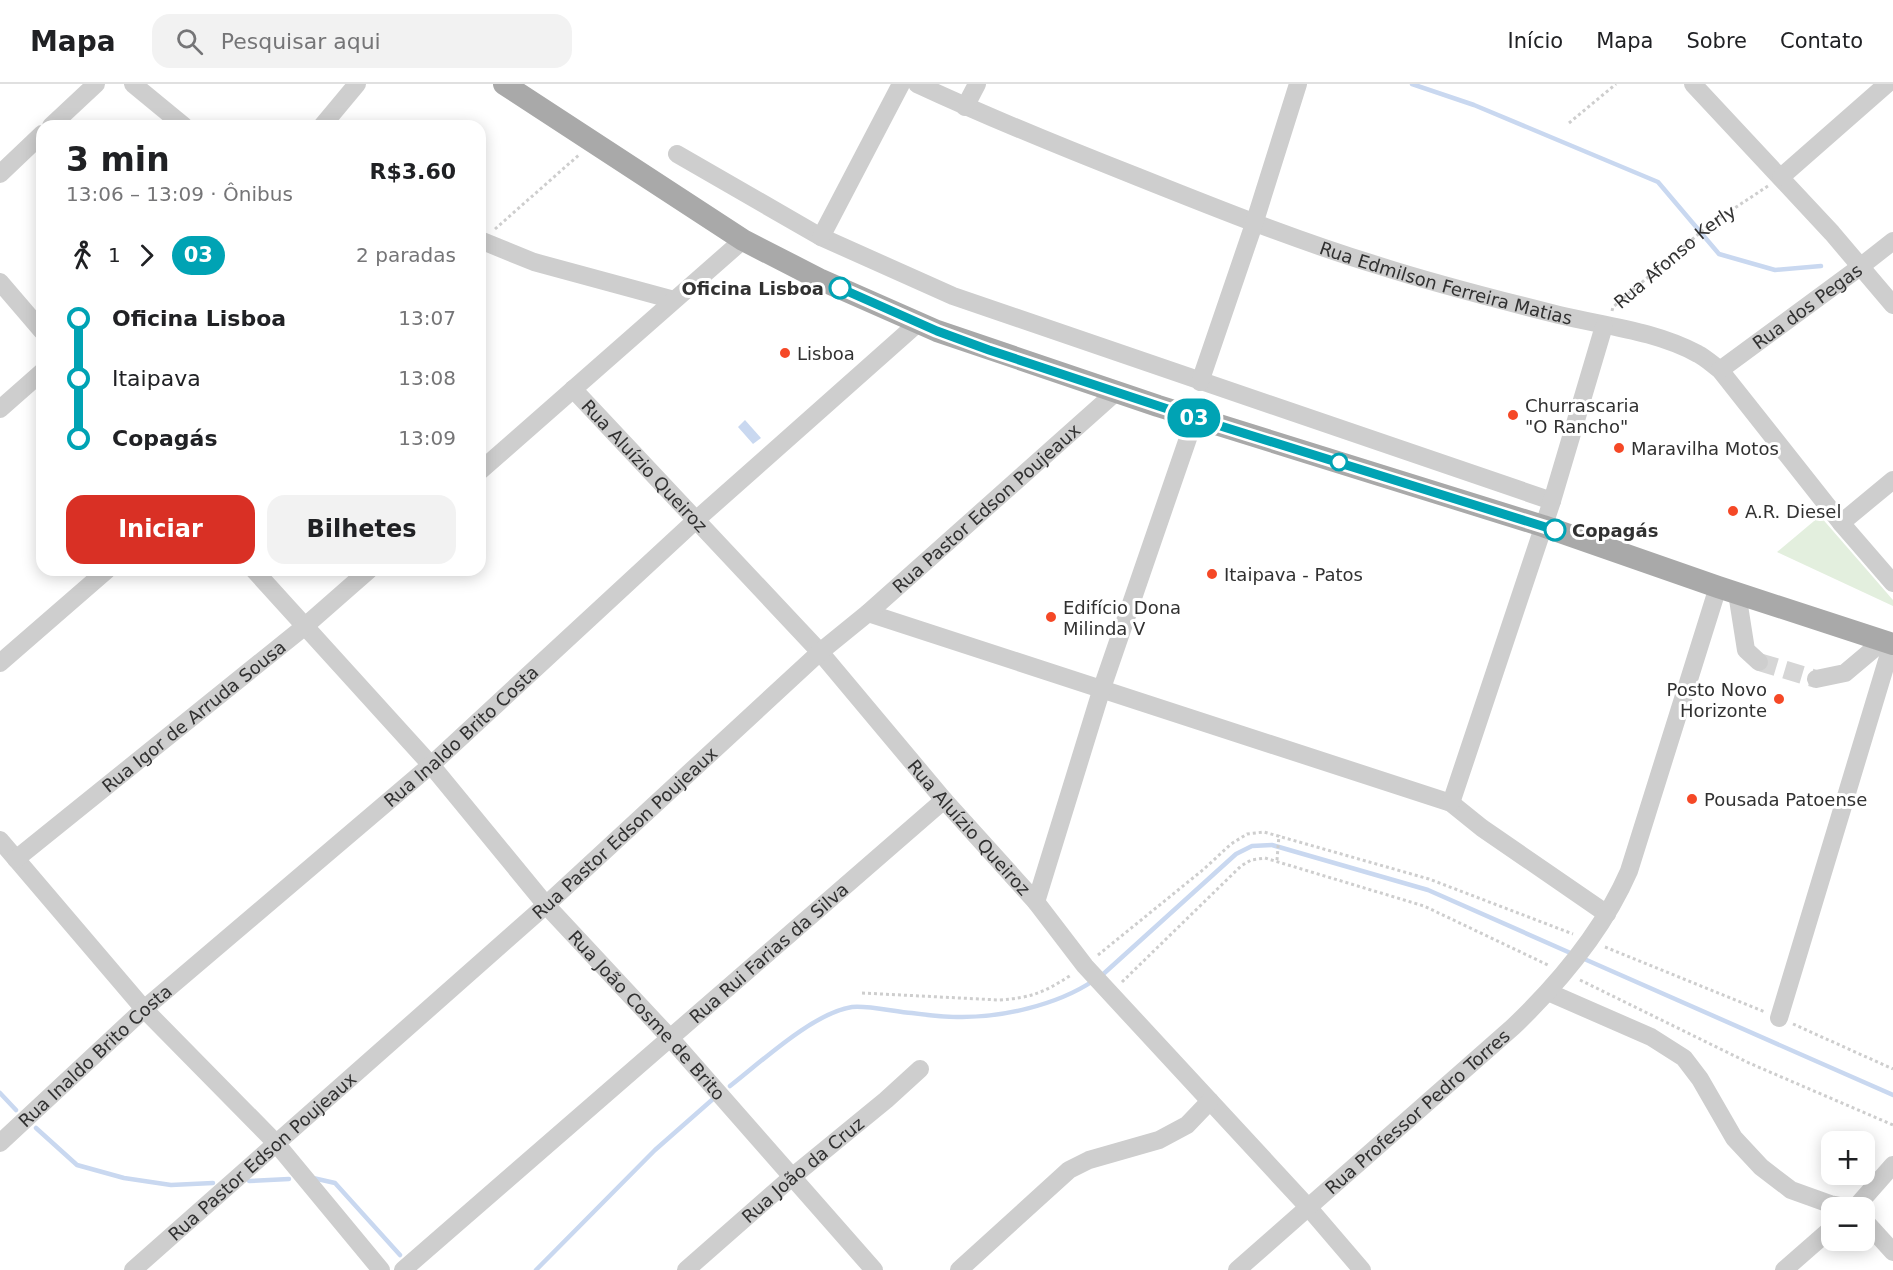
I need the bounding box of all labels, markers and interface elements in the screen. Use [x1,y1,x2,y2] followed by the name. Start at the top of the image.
[152,14,572,68] search box
[30,25,116,58] text: Mapa
[173,25,206,58] icon: search
[221,29,381,54] text: Pesquisar aqui
[1508,29,1563,53] text: Início
[1596,29,1653,53] text: Mapa
[1686,29,1747,53] text: Sobre
[1780,29,1863,53] text: Contato
[66,140,170,179] text: 3 min
[369,159,456,184] text: R$3.60
[66,182,293,206] text: 13:06 – 13:09 · Ônibus
[1609,200,1740,312] street label: Rua Afonso Kerly
[1317,237,1574,328] street label: Rua Edmilson Ferreira Matias
[66,239,99,272] icon: walk
[130,239,163,272] icon: forward
[108,243,121,267] text: 1
[184,243,213,267] text: 03
[356,243,456,267] text: 2 paradas
[1748,259,1866,353] street label: Rua dos Pegas
[829,277,851,299] marker: Oficina Lisboa
[682,278,824,299] place label: Oficina Lisboa
[112,306,286,331] text: Oficina Lisboa
[398,306,456,330] text: 13:07
[797,343,855,364] place label: Lisboa
[778,346,792,360] marker: Lisboa
[112,366,201,391] text: Itaipava
[398,366,456,390] text: 13:08
[578,395,712,536] street label: Rua Aluízio Queiroz
[1525,395,1640,437] place label: Churrascaria "O Rancho"
[1167,398,1221,438] line badge: 03
[1179,406,1209,430] text: 03
[1506,408,1520,422] marker: Churrascaria "O Rancho"
[888,419,1084,597] street label: Rua Pastor Edson Poujeaux
[112,426,218,451] text: Copagás
[398,426,456,450] text: 13:09
[1631,438,1779,459] place label: Maravilha Motos
[1612,441,1626,455] marker: Maravilha Motos
[1330,453,1348,471] unlabelled marker
[66,495,255,564] button: Iniciar
[267,495,456,564] button: Bilhetes
[1745,501,1841,522] place label: A.R. Diesel
[1726,504,1740,518] marker: A.R. Diesel
[1544,519,1566,541] marker: Copagás
[1572,520,1658,541] place label: Copagás
[1224,564,1363,585] place label: Itaipava - Patos
[1205,567,1219,581] marker: Itaipava - Patos
[1063,597,1181,639] place label: Edifício Dona Milinda V
[1044,610,1058,624] marker: Edifício Dona Milinda V
[97,636,290,796] street label: Rua Igor de Arruda Sousa
[379,661,542,811] street label: Rua Inaldo Brito Costa
[1666,679,1767,721] place label: Posto Novo Horizonte
[1772,692,1786,706] marker: Posto Novo Horizonte
[528,742,721,923] street label: Rua Pastor Edson Poujeaux
[904,755,1035,899] street label: Rua Aluízio Queiroz
[1704,789,1867,810] place label: Pousada Patoense
[1685,792,1699,806] marker: Pousada Patoense
[685,878,852,1027] street label: Rua Rui Farias da Silva
[564,926,730,1104] street label: Rua João Cosme de Brito
[14,980,176,1131] street label: Rua Inaldo Brito Costa
[1321,1025,1514,1198] street label: Rua Professor Pedro Torres
[164,1067,360,1245] street label: Rua Pastor Edson Poujeaux
[737,1112,868,1227] street label: Rua João da Cruz
[1821,1131,1875,1251] map controls
[1821,1131,1875,1185] button: +
[1821,1197,1875,1251] button: −

